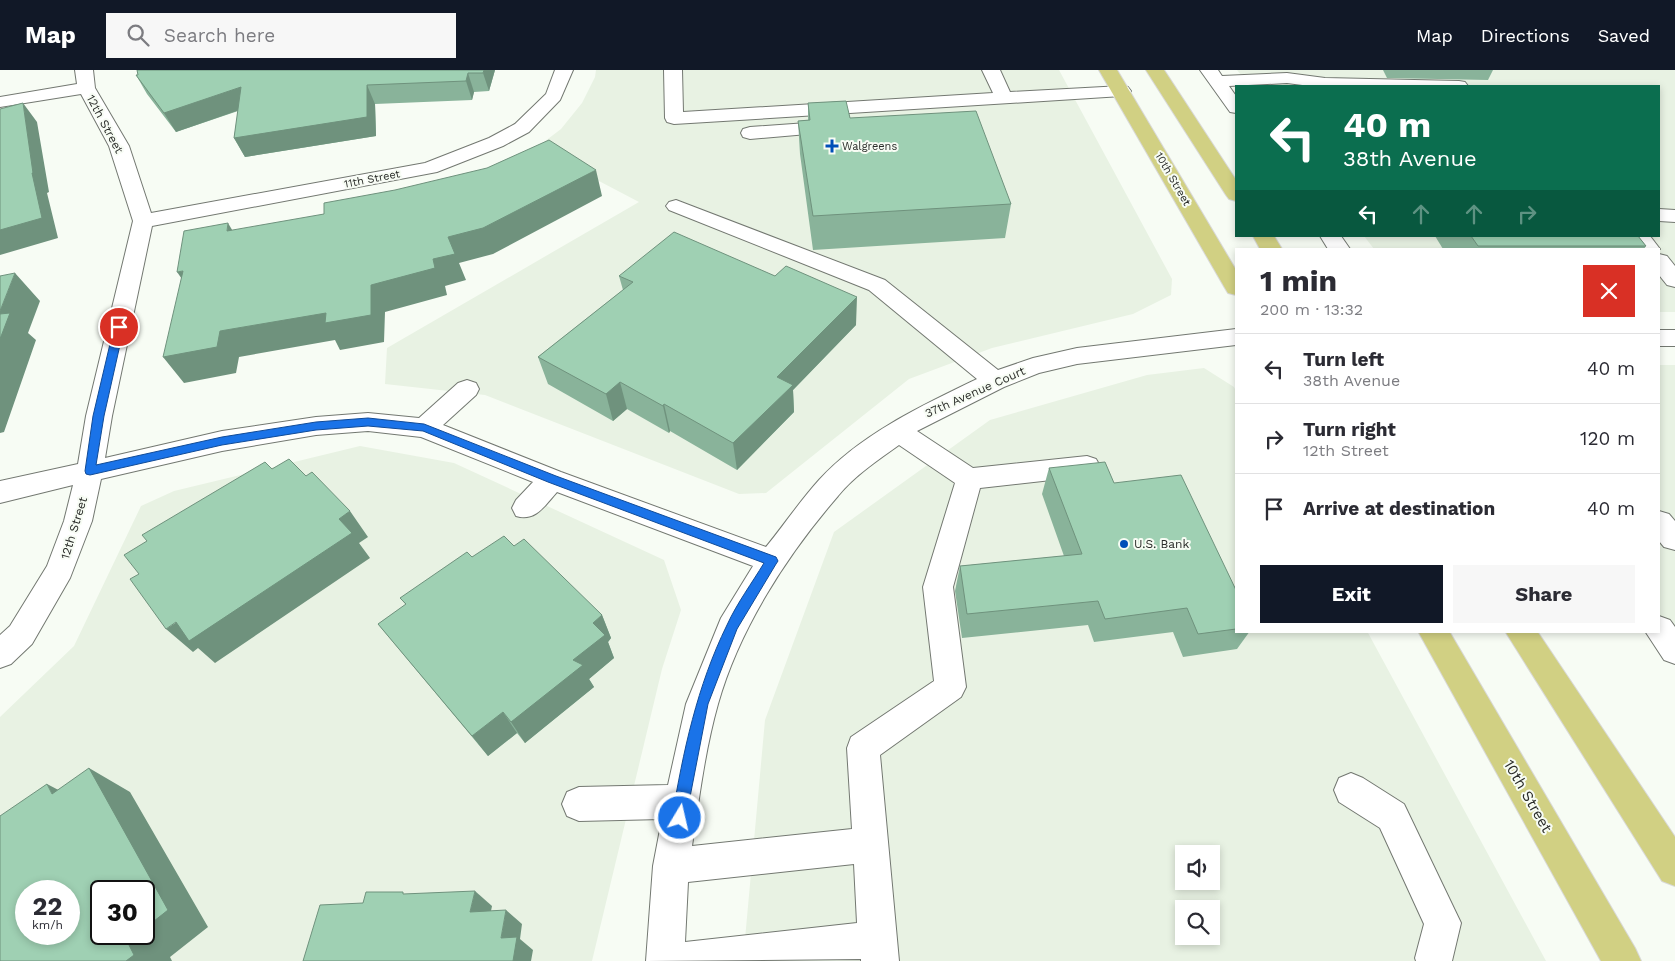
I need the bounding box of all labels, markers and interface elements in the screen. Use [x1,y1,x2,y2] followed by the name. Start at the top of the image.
[106,13,456,58] search box
[25,21,76,49] text: Map
[124,21,152,49] icon: search
[164,24,275,47] text: Search here
[1416,25,1453,46] text: Map
[1481,25,1570,46] text: Directions
[1598,25,1650,46] text: Saved
[84,92,126,156] street label: 12th Street
[1343,104,1431,146] text: 40 m
[1260,105,1325,170] icon: left
[826,140,838,152] marker: Walgreens
[842,140,897,153] place label: Walgreens
[1343,146,1477,171] text: 38th Avenue
[1153,150,1194,208] street label: 10th Street
[343,167,402,191] street label: 11th Street
[1354,200,1382,228] icon: left
[1407,200,1435,228] icon: ahead
[1460,200,1488,228] icon: ahead
[1513,200,1541,228] icon: right
[1260,263,1337,298] text: 1 min
[1583,265,1635,317] button: close
[1260,300,1363,319] text: 200 m · 13:32
[98,306,140,348] pin
[105,313,133,341] icon: arrive
[1303,348,1384,371] text: Turn left
[1260,355,1288,383] icon: left
[1587,357,1635,380] text: 40 m
[923,364,1027,420] street label: 37th Avenue Court
[1303,371,1400,390] text: 38th Avenue
[1303,418,1396,441] text: Turn right
[1260,425,1288,453] icon: right
[1580,427,1635,450] text: 120 m
[1303,441,1389,460] text: 12th Street
[58,495,90,561] street label: 12th Street
[1260,495,1288,523] icon: arrive
[1303,497,1495,520] text: Arrive at destination
[1587,497,1635,520] text: 40 m
[1134,537,1189,551] place label: U.S. Bank
[1118,538,1130,550] marker: U.S. Bank
[1260,565,1443,623] button: Exit
[1453,565,1635,623] button: Share
[1500,756,1556,836] street label: 10th Street
[653,791,705,843] position arrow
[1175,845,1220,945] map controls
[1175,845,1220,890] button: sound
[90,880,155,945] speed limit sign: 30
[33,892,62,921] text: 22
[1175,900,1220,945] button: search
[32,918,63,932] text: km/h

